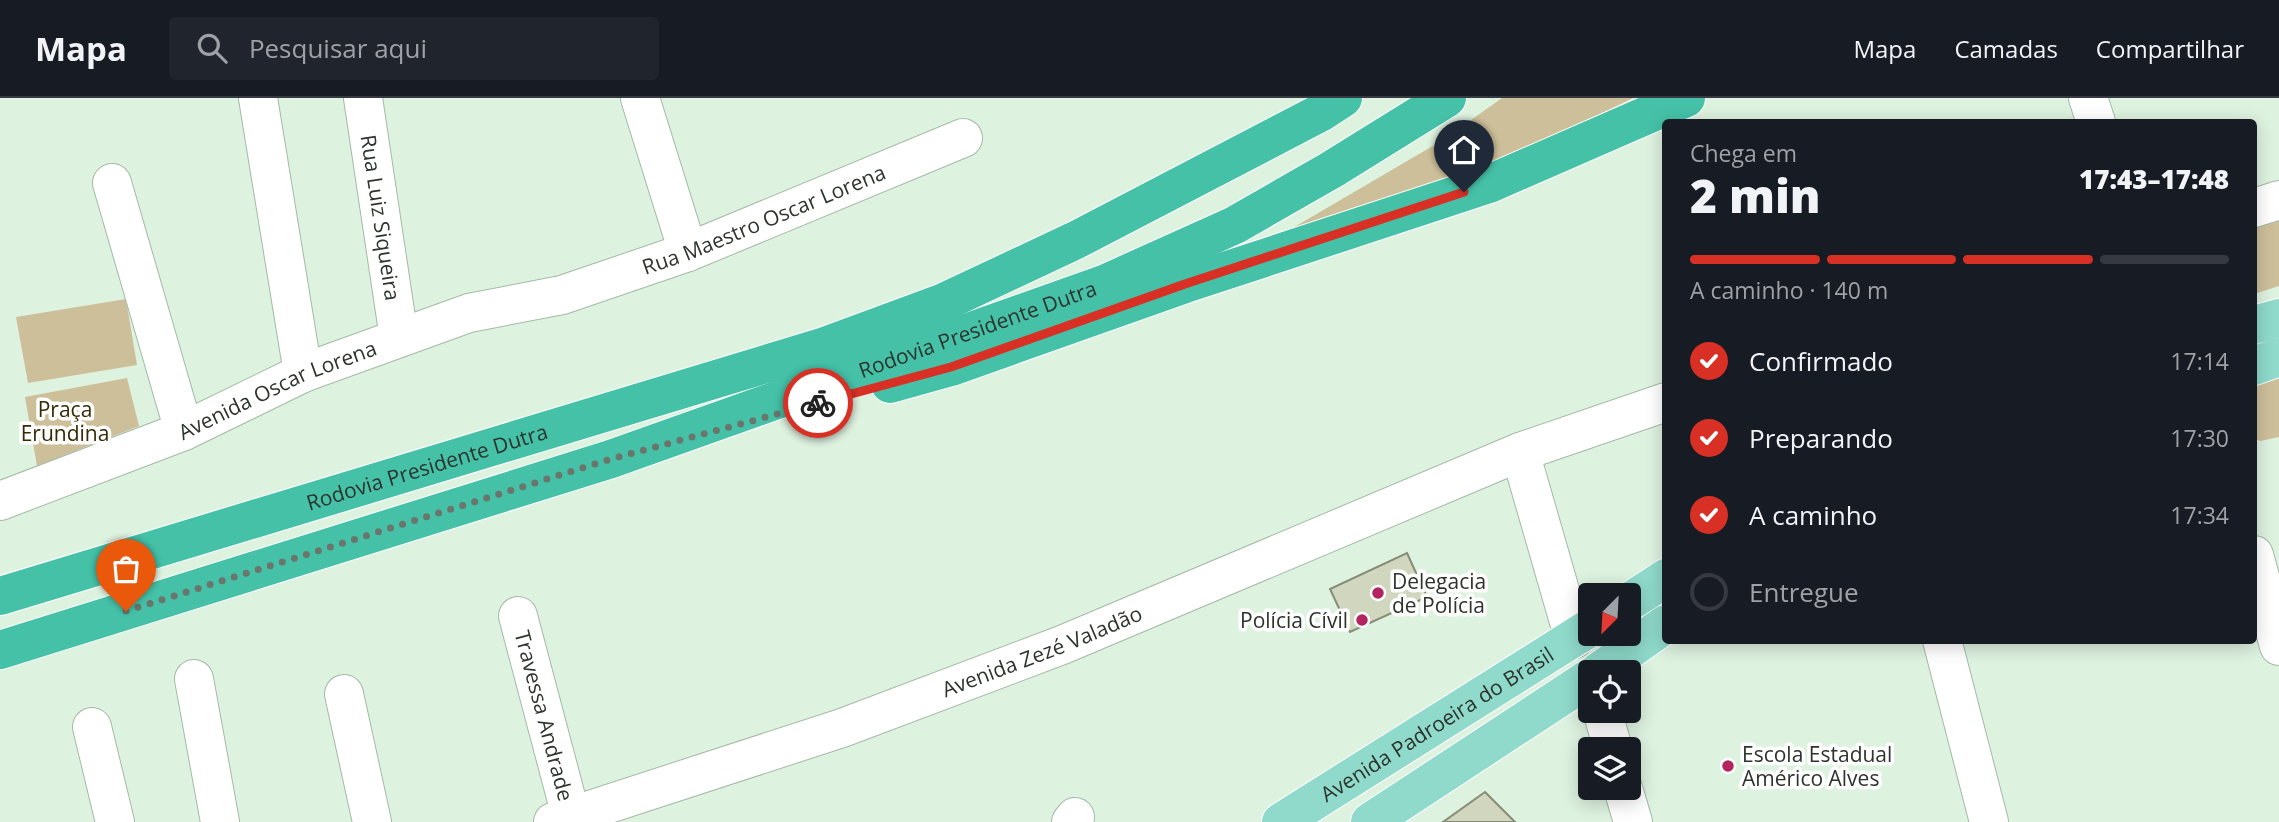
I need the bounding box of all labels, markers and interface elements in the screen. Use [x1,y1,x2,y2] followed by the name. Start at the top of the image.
[169,17,659,80] search box
[35,26,127,71] text: Mapa
[193,29,231,67] icon: search
[249,30,427,66] text: Pesquisar aqui
[1853,32,1916,65] text: Mapa
[1954,32,2058,65] text: Camadas
[2096,32,2244,65] text: Compartilhar
[1434,120,1494,192] pin
[1445,131,1483,169] icon: home
[355,133,407,303] street label: Rua Luiz Siqueira
[1690,137,1797,169] text: Chega em
[638,158,890,281] street label: Rua Maestro Oscar Lorena
[2079,161,2229,197] text: 17:43–17:48
[1690,164,1821,226] text: 2 min
[855,274,1100,384] street label: Rodovia Presidente Dutra
[1690,274,1888,306] text: A caminho · 140 m
[173,334,380,446] street label: Avenida Oscar Lorena
[1690,342,1728,380] icon: check
[1749,343,1893,379] text: Confirmado
[2170,345,2229,377] text: 17:14
[783,368,853,438] courier
[799,384,837,422] icon: bike
[21,395,109,447] park label: Praça Erundina
[303,417,551,516] street label: Rodovia Presidente Dutra
[1690,419,1728,457] icon: check
[1749,420,1893,456] text: Preparando
[2170,422,2229,454] text: 17:30
[1690,496,1728,534] icon: check
[1749,497,1877,533] text: A caminho
[2170,499,2229,531] text: 17:34
[96,539,156,611] pin
[107,550,145,588] icon: bag
[1392,567,1486,619] place label: Delegacia de Polícia
[1749,574,1859,610] text: Entregue
[1578,583,1642,646] north arrow
[1578,583,1641,800] map controls
[1370,585,1386,601] marker: Delegacia de Polícia
[938,599,1146,703] street label: Avenida Zezé Valadão
[1240,606,1348,634] place label: Polícia Cívil
[1354,612,1370,628] marker: Polícia Cívil
[508,627,580,804] street label: Travessa Andrade
[1315,640,1559,808] street label: Avenida Padroeira do Brasil
[1578,660,1641,723] button: locate
[1578,737,1641,800] button: layers
[1742,740,1892,792] place label: Escola Estadual Américo Alves
[1720,758,1736,774] marker: Escola Estadual Américo Alves

